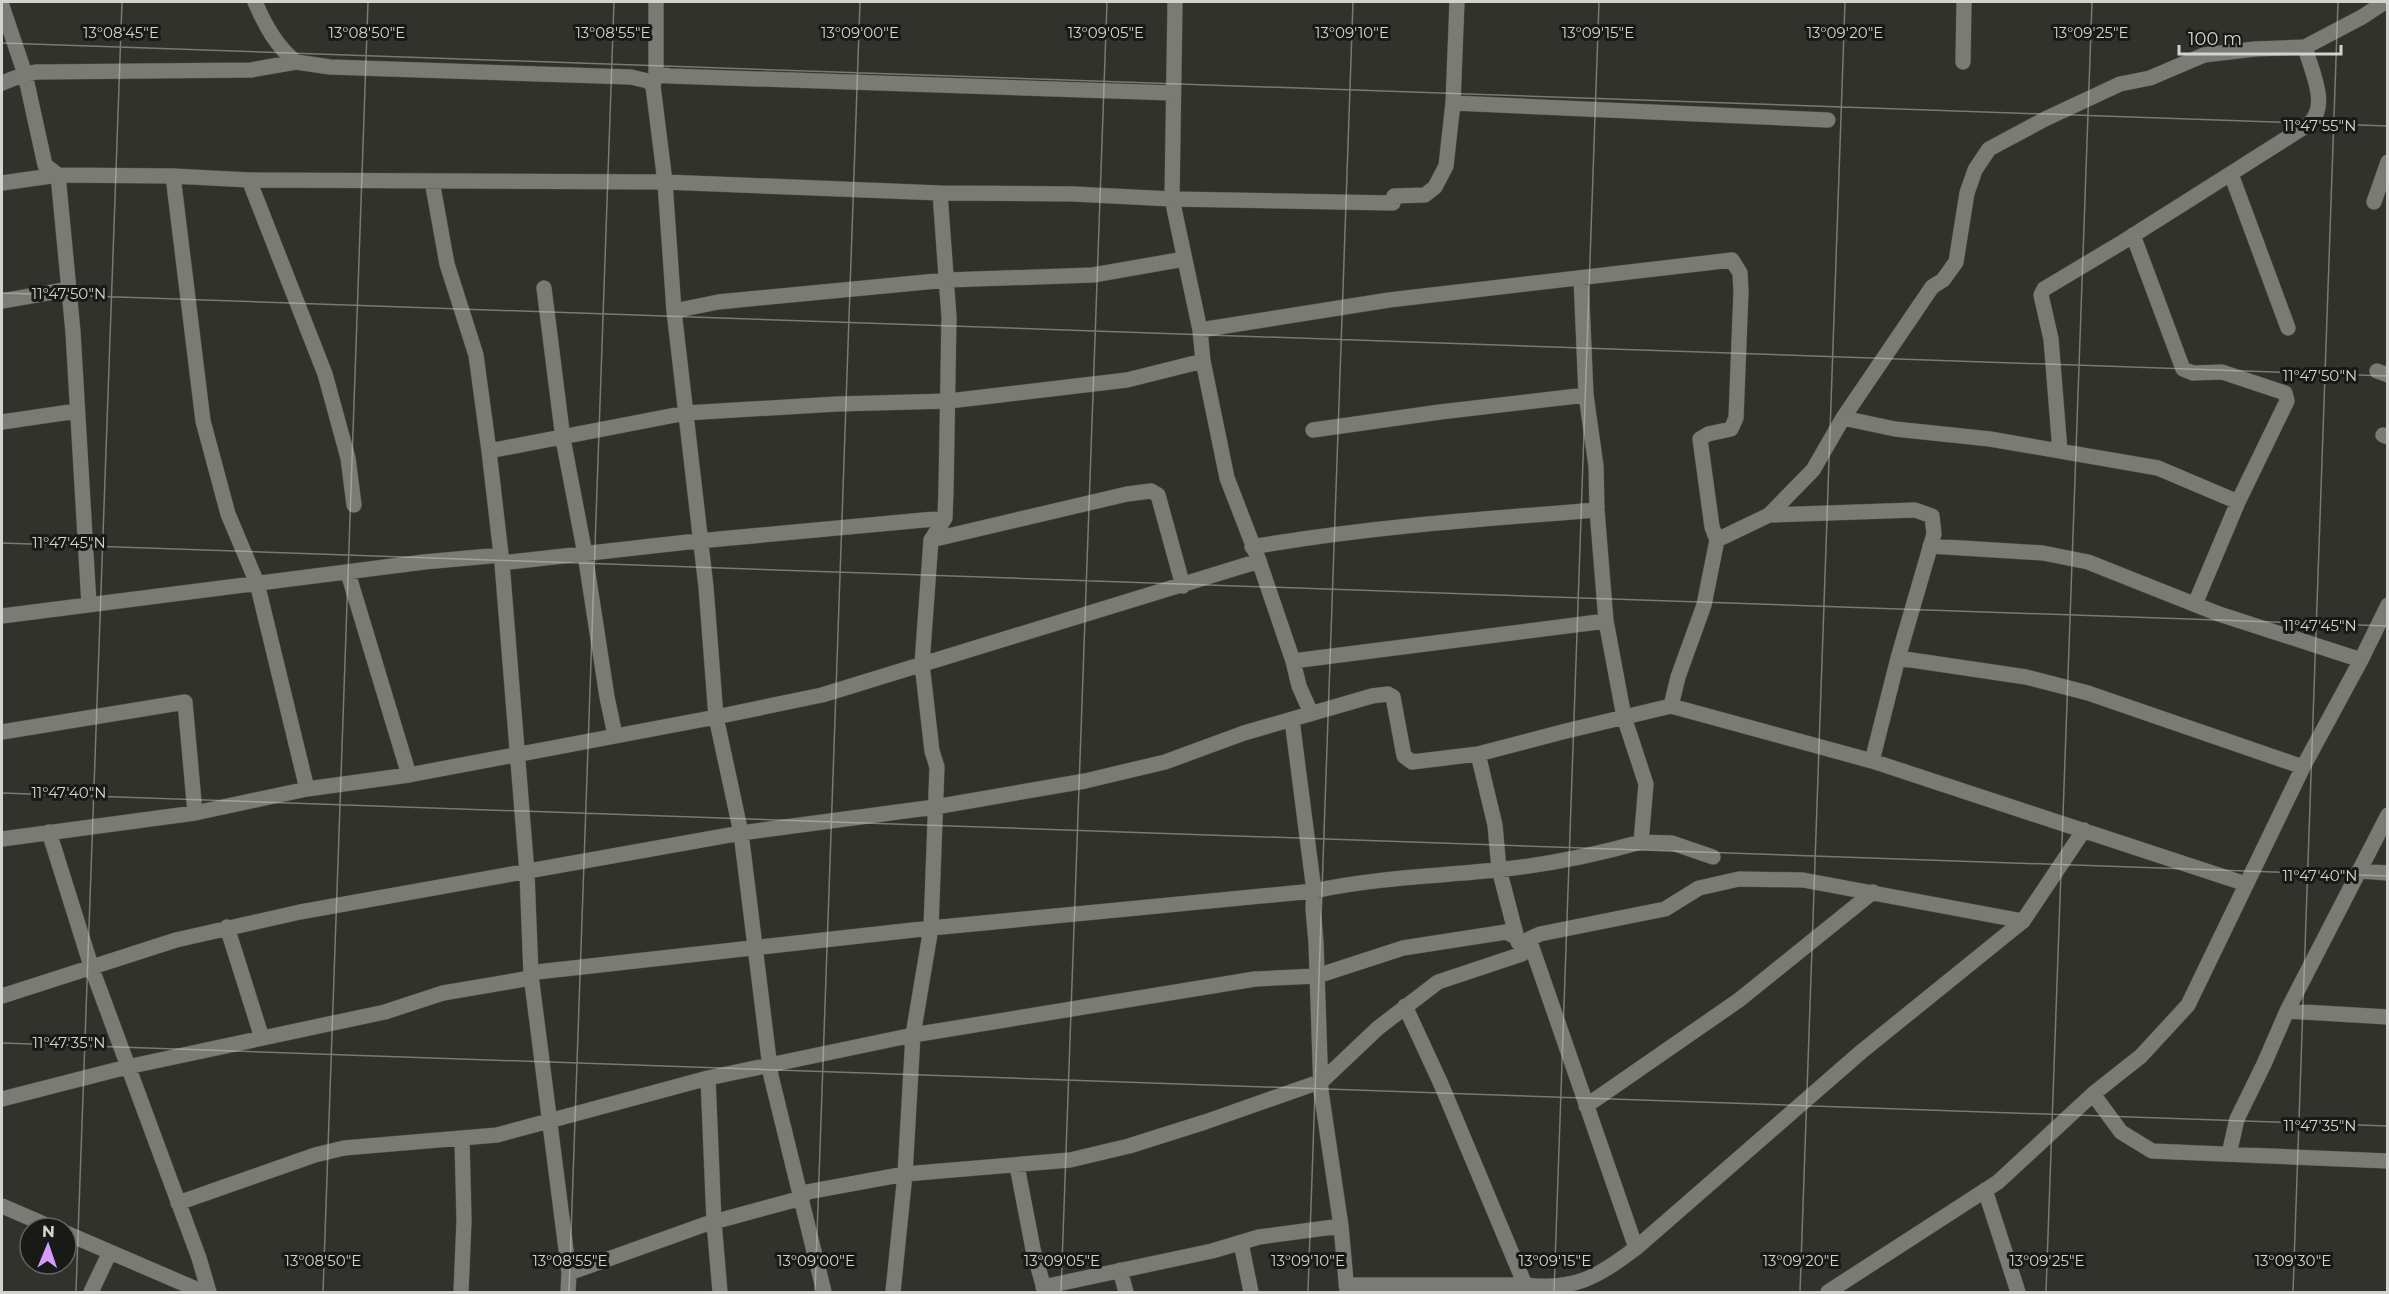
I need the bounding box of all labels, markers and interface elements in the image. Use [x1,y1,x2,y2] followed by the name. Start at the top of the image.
[2179,18,2341,56] scale bar
[83,23,159,42] text: 13°08'45"E
[329,23,405,42] text: 13°08'50"E
[575,23,651,42] text: 13°08'55"E
[821,23,899,42] text: 13°09'00"E
[1068,23,1144,42] text: 13°09'05"E
[1315,23,1389,42] text: 13°09'10"E
[1562,23,1634,42] text: 13°09'15"E
[1807,23,1883,42] text: 13°09'20"E
[2053,23,2129,42] text: 13°09'25"E
[2188,28,2242,50] text: 100 m
[2284,116,2356,135] text: 11°47'55"N
[32,284,106,303] text: 11°47'50"N
[2283,366,2357,385] text: 11°47'50"N
[32,533,106,552] text: 11°47'45"N
[2283,616,2357,635] text: 11°47'45"N
[31,783,107,802] text: 11°47'40"N
[2282,866,2358,885] text: 11°47'40"N
[33,1033,105,1052] text: 11°47'35"N
[2284,1116,2356,1135] text: 11°47'35"N
[18,1216,78,1276] north arrow
[42,1222,55,1241] text: N
[285,1251,361,1270] text: 13°08'50"E
[532,1251,608,1270] text: 13°08'55"E
[777,1251,855,1270] text: 13°09'00"E
[1024,1251,1100,1270] text: 13°09'05"E
[1271,1251,1345,1270] text: 13°09'10"E
[1519,1251,1591,1270] text: 13°09'15"E
[1763,1251,1839,1270] text: 13°09'20"E
[2009,1251,2085,1270] text: 13°09'25"E
[2255,1251,2331,1270] text: 13°09'30"E

